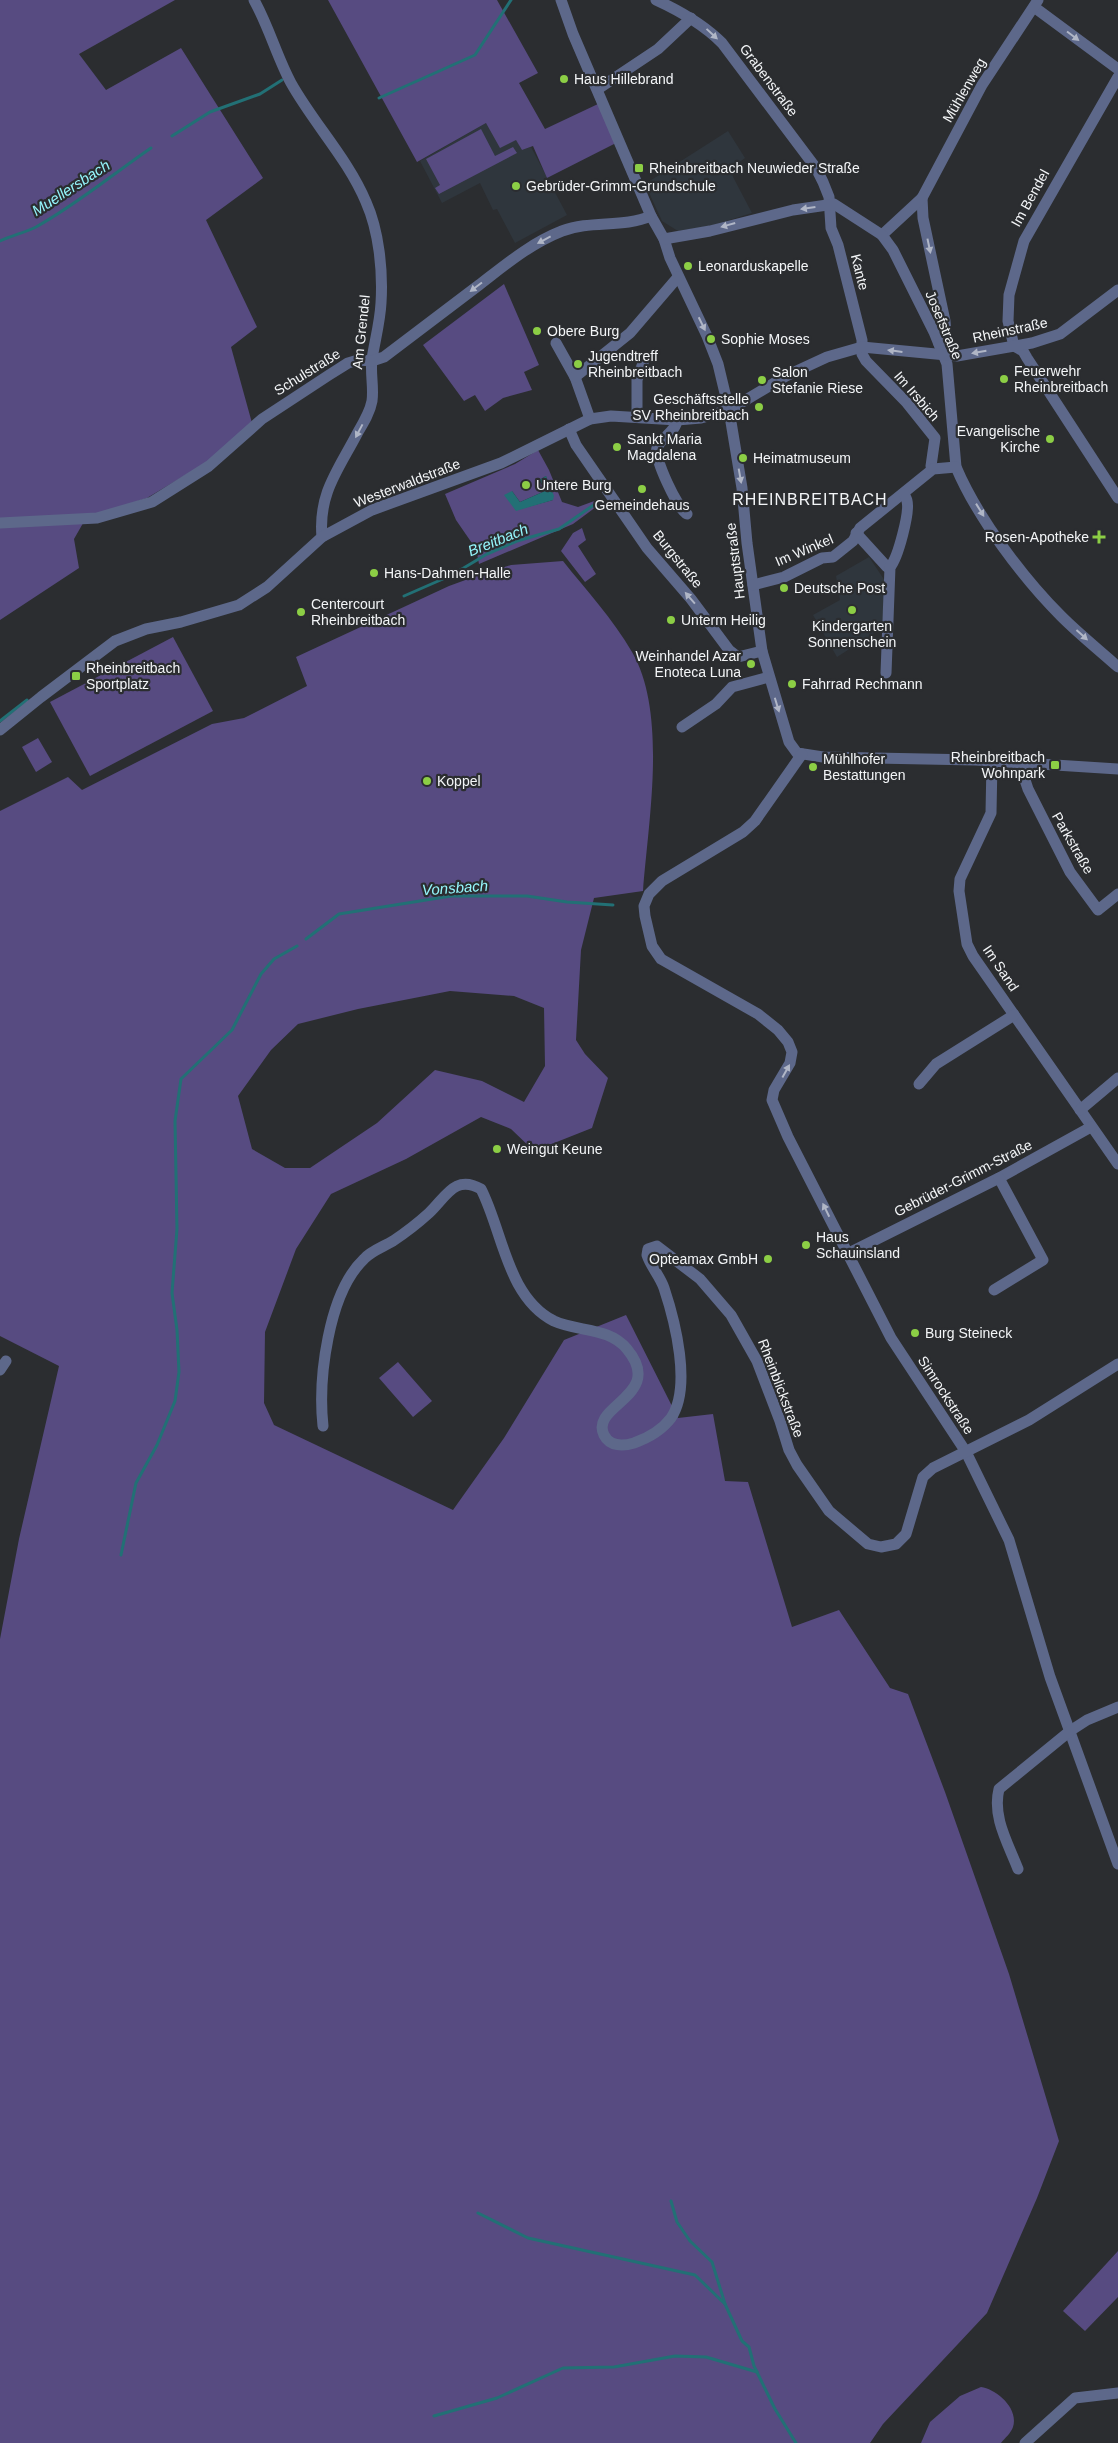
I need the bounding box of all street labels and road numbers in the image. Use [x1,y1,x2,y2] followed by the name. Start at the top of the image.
[737,41,802,119] street label: Grabenstraße
[939,55,989,125] street label: Mühlenweg
[1008,167,1052,229] street label: Im Bendel
[848,252,872,292] street label: Kante
[922,288,966,362] street label: Josefstraße
[349,294,373,370] street label: Am Grendel
[971,314,1049,346] street label: Rheinstraße
[271,345,343,399] street label: Schulstraße
[891,368,943,424] street label: Im Irsbich
[352,455,463,511] street label: Westerwaldstraße
[722,522,748,600] street label: Hauptstraße
[650,527,706,591] street label: Burgstraße
[773,531,835,569] street label: Im Winkel
[1049,809,1097,877] street label: Parkstraße
[980,942,1022,994] street label: Im Sand
[891,1136,1035,1220] street label: Gebrüder-Grimm-Straße
[755,1336,807,1440] street label: Rheinblickstraße
[915,1353,977,1437] street label: Simrockstraße

